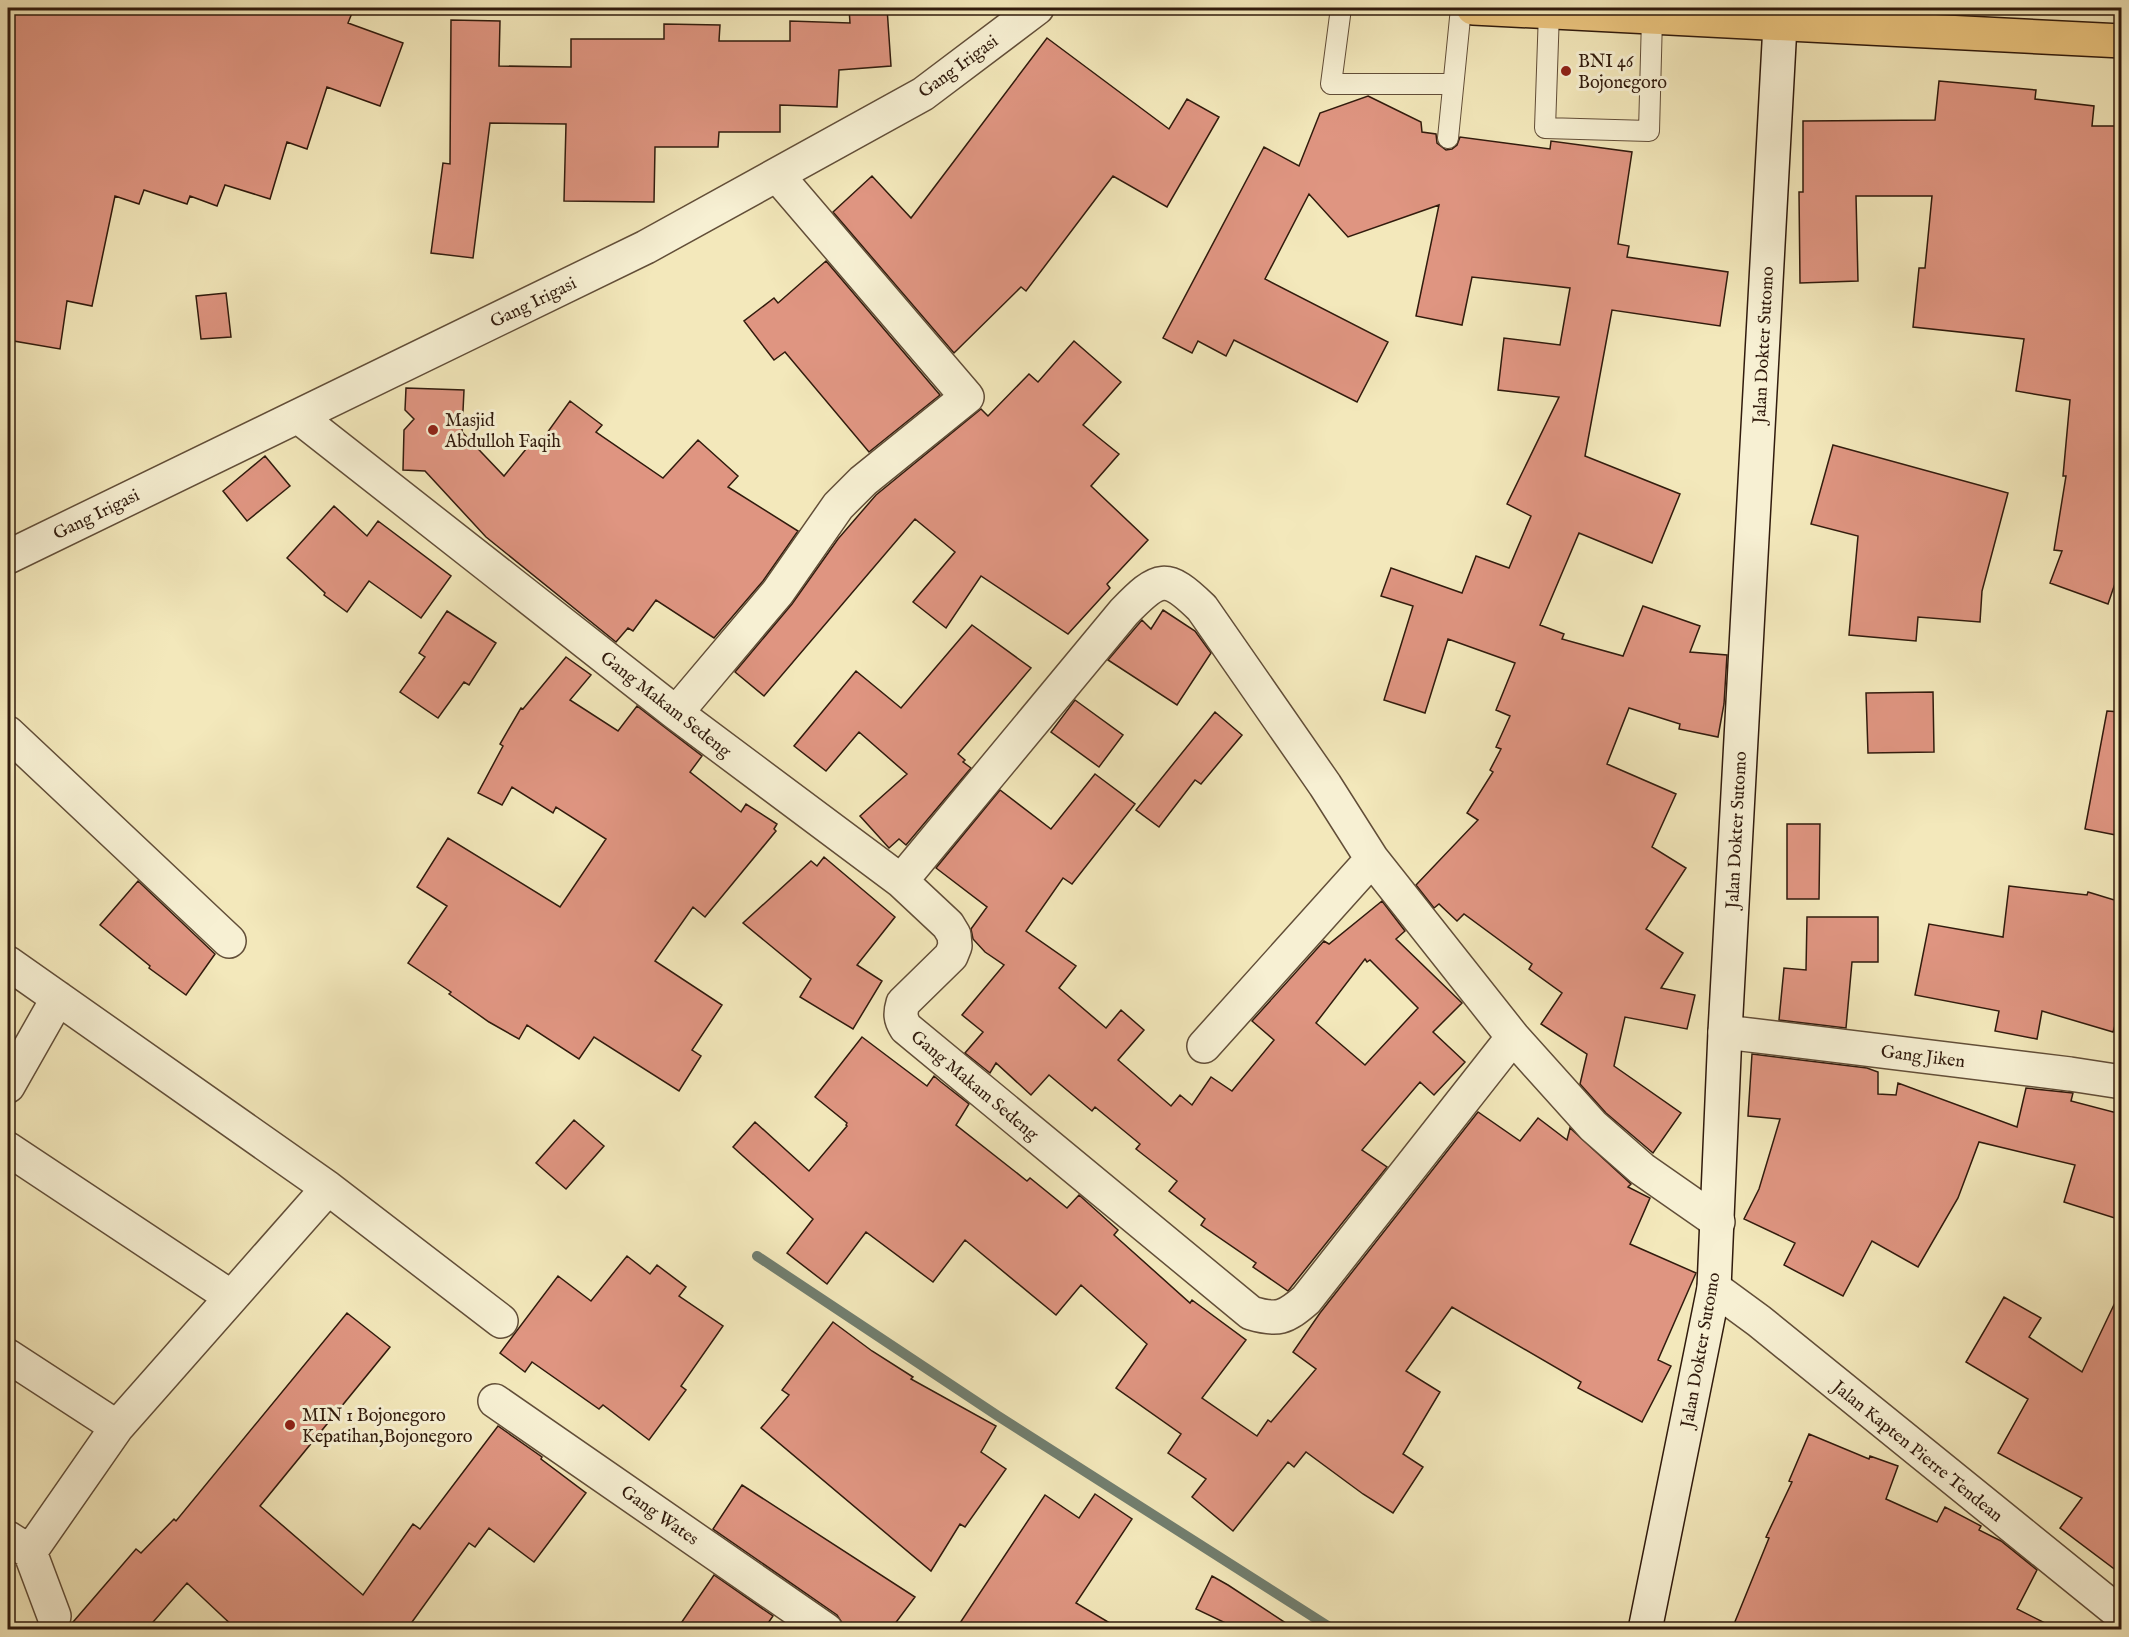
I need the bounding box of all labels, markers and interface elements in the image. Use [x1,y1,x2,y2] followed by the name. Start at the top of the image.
[914,30,1003,104] street label: Gang Irigasi
[1578,51,1667,95] place label: BNI 46 Bojonegoro
[1559,64,1573,78] marker: BNI 46 Bojonegoro
[1749,266,1780,426] street label: Jalan Dokter Sutomo
[487,272,581,334] street label: Gang Irigasi
[444,410,561,454] place label: Masjid Abdulloh Faqih
[426,423,440,437] marker: Masjid Abdulloh Faqih
[50,484,144,546] street label: Gang Irigasi
[595,647,735,764] street label: Gang Makam Sedeng
[1722,751,1753,911] street label: Jalan Dokter Sutomo
[905,1026,1043,1147] street label: Gang Makam Sedeng
[1879,1041,1967,1074] street label: Gang Jiken
[1676,1270,1727,1432] street label: Jalan Dokter Sutomo
[1826,1375,2007,1528] street label: Jalan Kapten Pierre Tendean
[302,1405,473,1449] place label: MIN 1 Bojonegoro Kepatihan,Bojonegoro
[283,1418,297,1432] marker: MIN 1 Bojonegoro Kepatihan,Bojonegoro
[616,1481,703,1551] street label: Gang Wates

